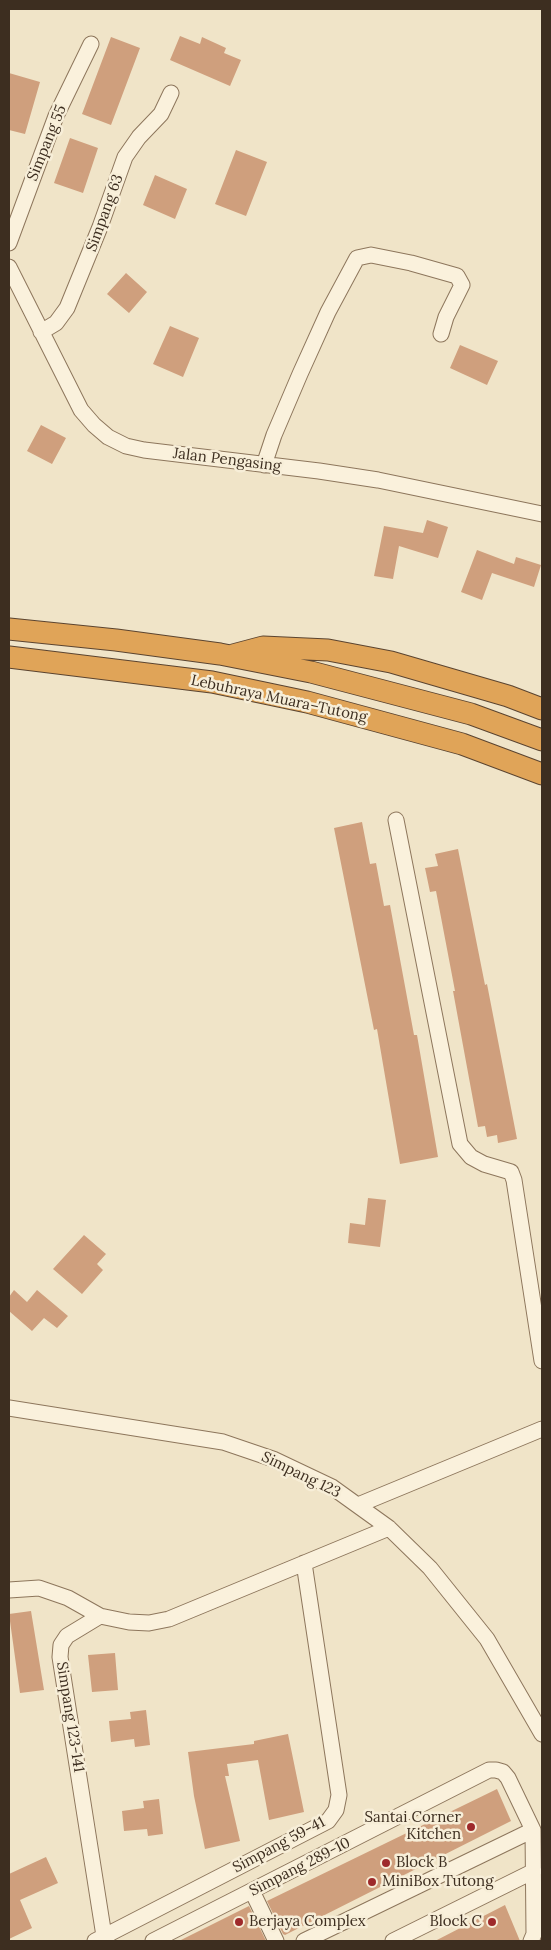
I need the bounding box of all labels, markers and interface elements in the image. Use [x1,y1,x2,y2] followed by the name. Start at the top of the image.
[24,102,70,184] street label: Simpang 55
[83,172,127,254] street label: Simpang 63
[172,444,282,476] street label: Jalan Pengasing
[189,672,369,726] street label: Lebuhraya Muara–Tutong
[259,1448,343,1502] street label: Simpang 123
[52,1660,88,1774] street label: Simpang 123-141
[365,1809,461,1844] place label: Santai Corner Kitchen
[230,1813,328,1877] street label: Simpang 59-41
[465,1821,477,1833] marker: Santai Corner Kitchen
[247,1834,353,1900] street label: Simpang 289-10
[396,1854,447,1872] place label: Block B
[380,1857,392,1869] marker: Block B
[382,1873,493,1891] place label: MiniBox Tutong
[366,1876,378,1888] marker: MiniBox Tutong
[249,1913,366,1931] place label: Berjaya Complex
[429,1913,482,1931] place label: Block C
[233,1916,245,1928] marker: Berjaya Complex
[486,1916,498,1928] marker: Block C

